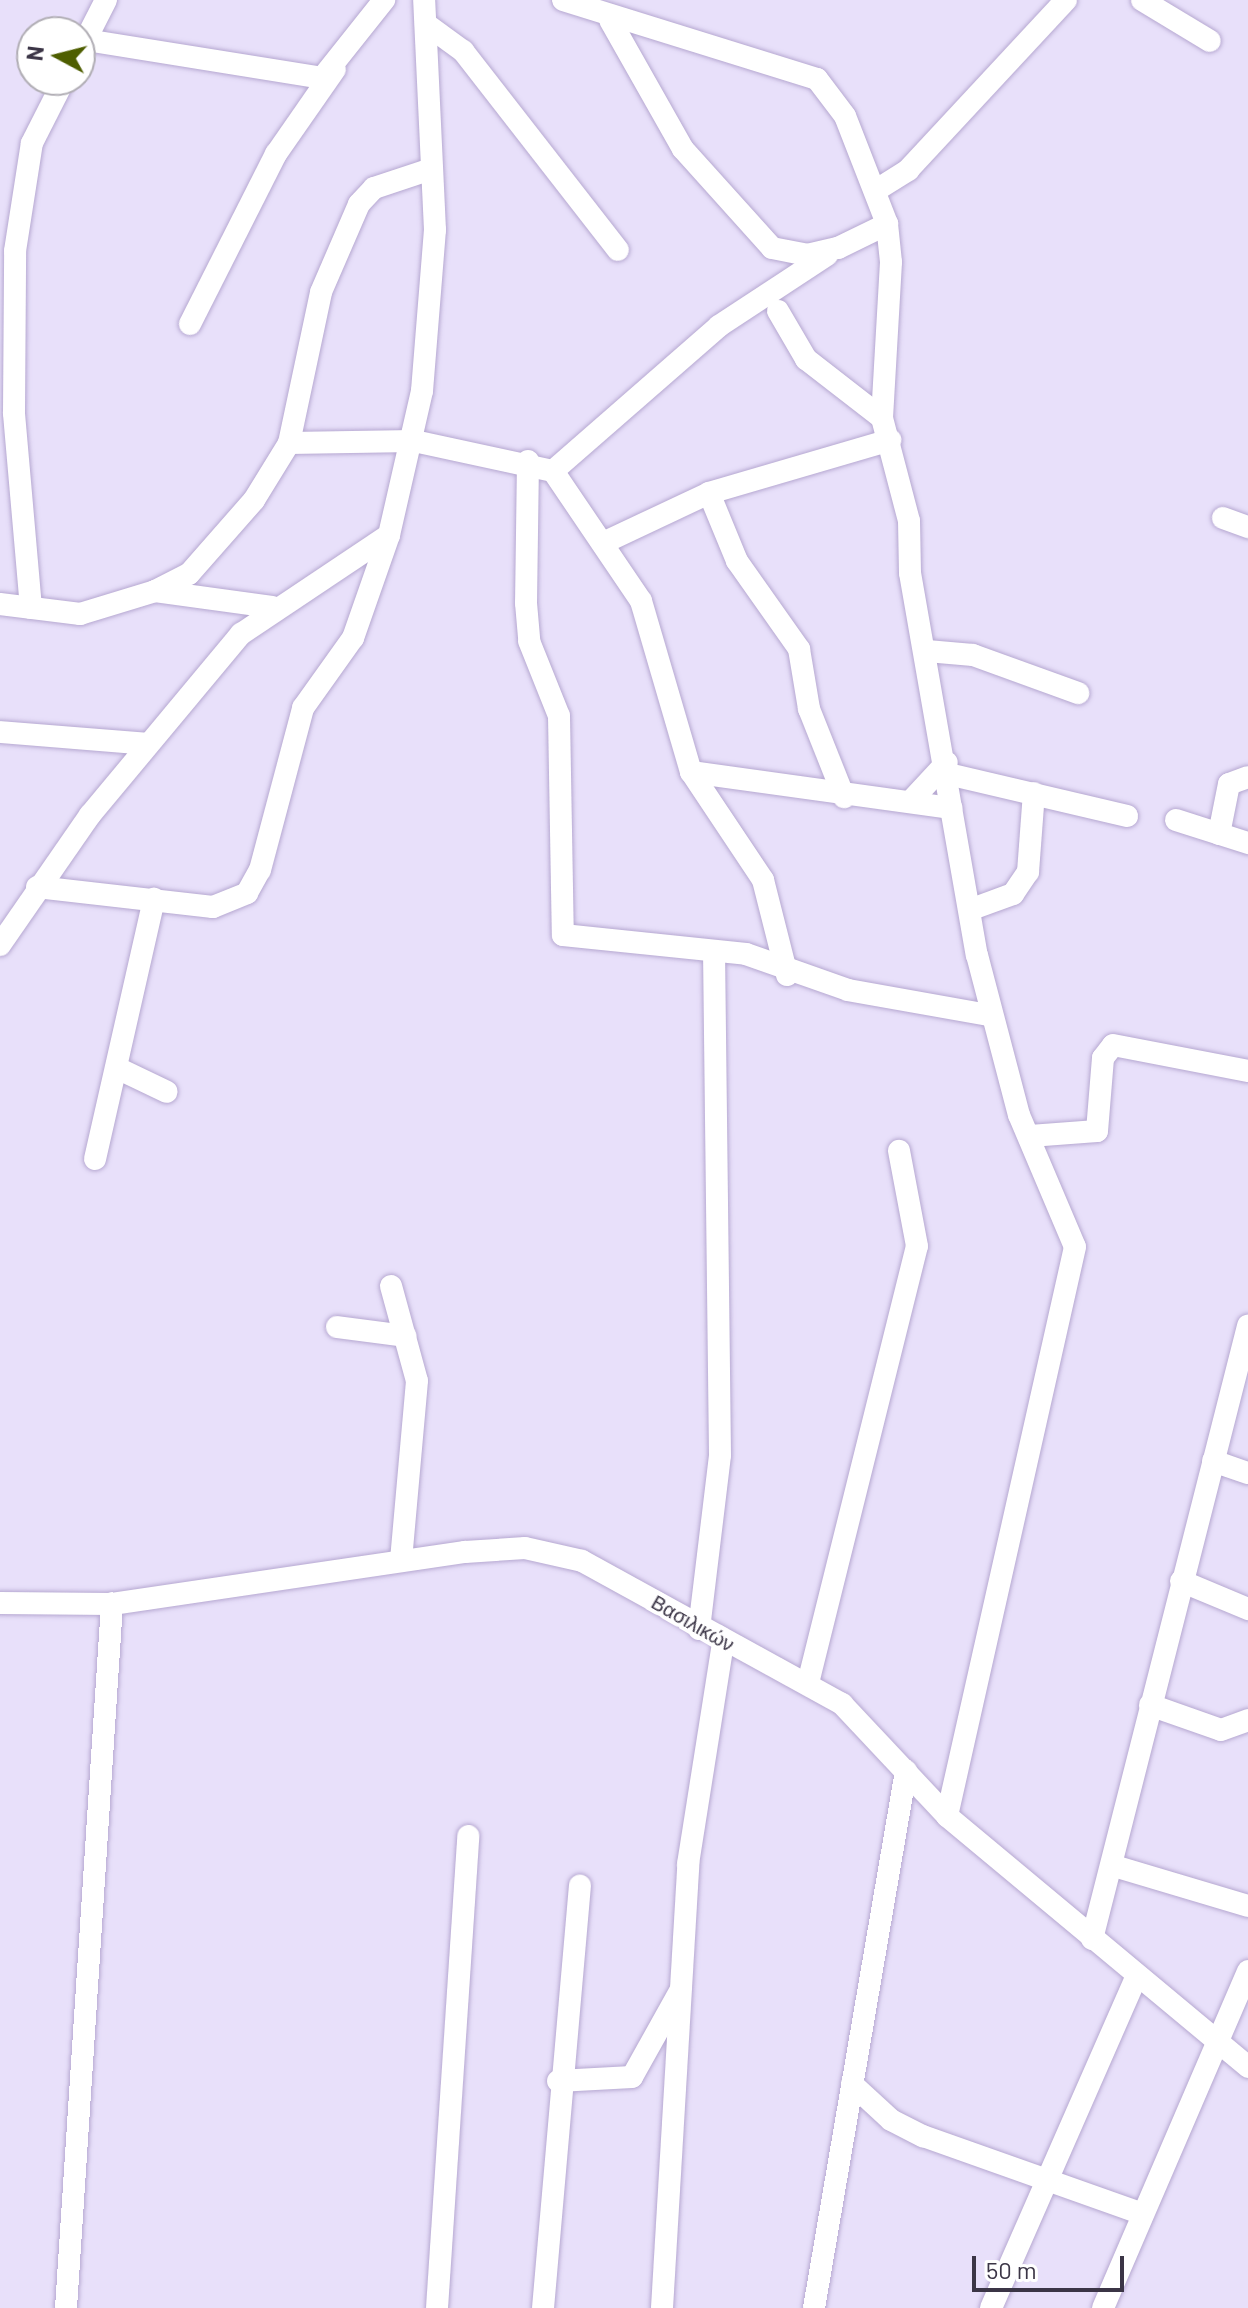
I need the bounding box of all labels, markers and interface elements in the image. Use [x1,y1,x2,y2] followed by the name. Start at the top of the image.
[16,16,96,96] north arrow
[20,44,48,62] text: N
[647,1590,739,1656] street label: Βασιλικών
[976,2240,1128,2290] scale bar
[986,2255,1037,2284] text: 50 m

